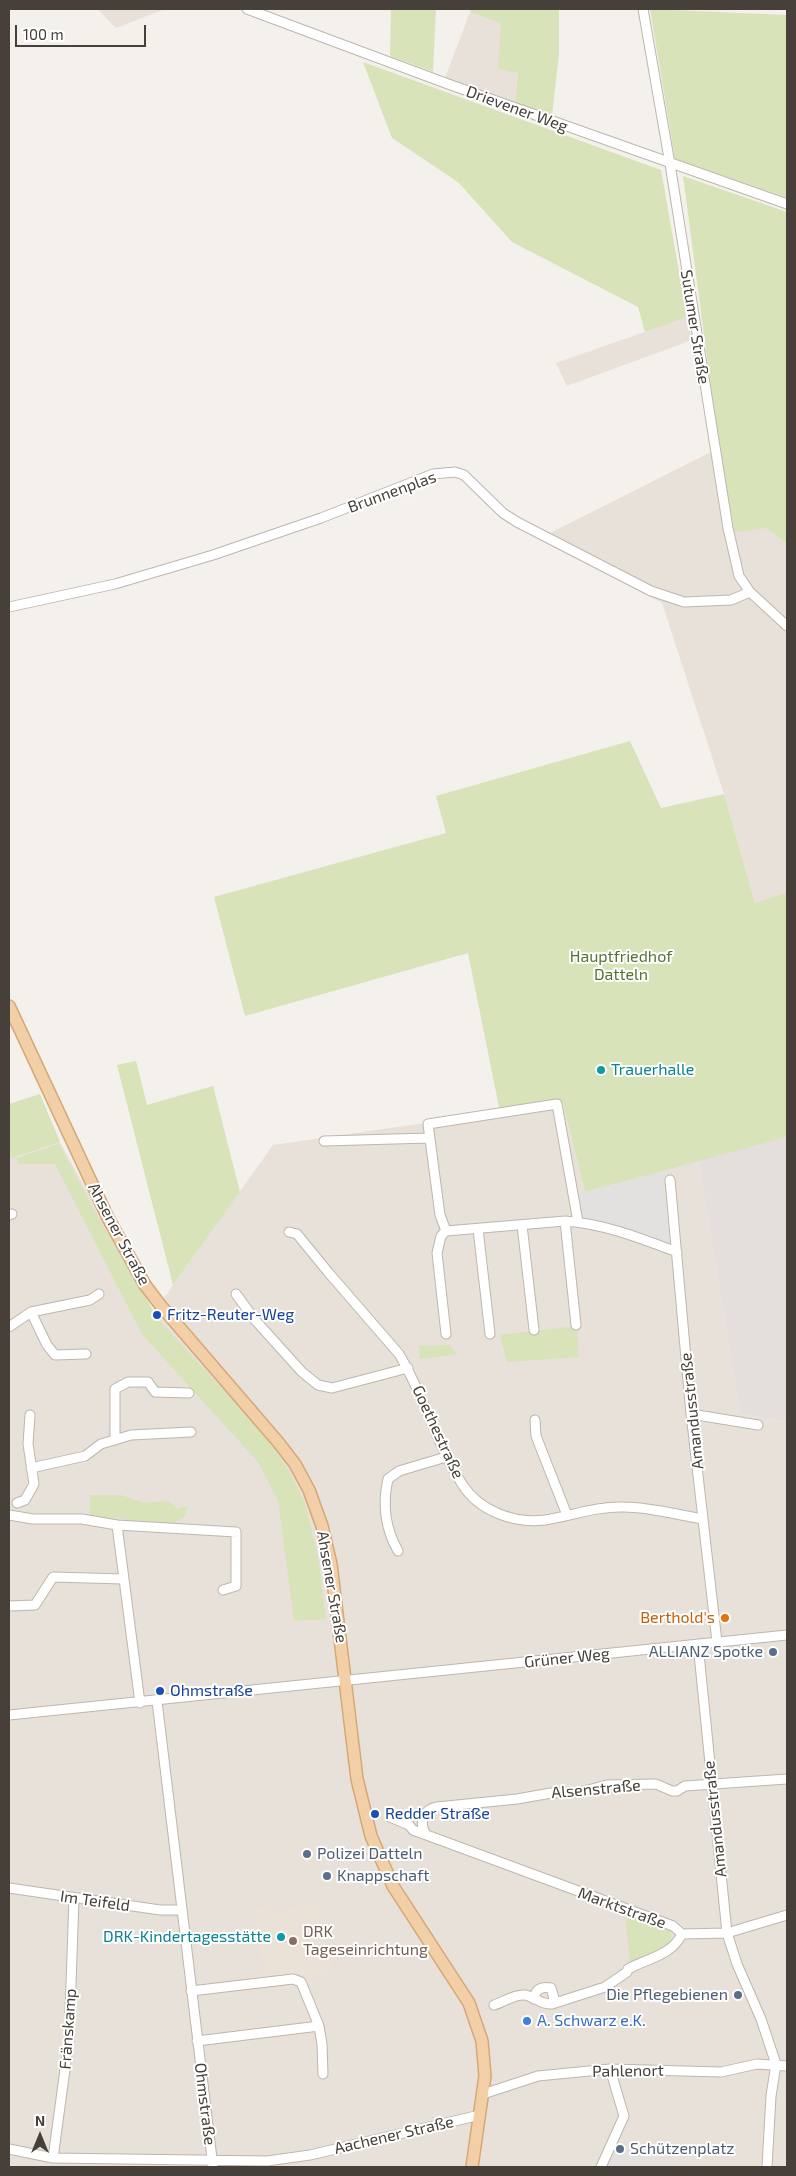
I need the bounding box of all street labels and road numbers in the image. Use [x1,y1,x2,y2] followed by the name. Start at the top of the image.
[464,82,570,136] street label: Drievener Weg
[676,268,714,386] street label: Sutumer Straße
[345,467,439,517] street label: Brunnenplas
[84,1179,154,1289] street label: Ahsener Straße
[676,1352,708,1470] street label: Amandusstraße
[408,1382,468,1482] street label: Goethestraße
[313,1529,351,1645] street label: Ahsener Straße
[523,1644,611,1672] street label: Grüner Weg
[699,1760,731,1878] street label: Amandusstraße
[551,1776,641,1802] street label: Alsenstraße
[575,1883,669,1933] street label: Marktstraße
[59,1887,131,1915] street label: Im Teifeld
[56,1988,80,2070] street label: Fränskamp
[592,2061,664,2081] street label: Pahlenort
[190,2062,220,2146] street label: Ohmstraße
[332,2112,456,2158] street label: Aachener Straße

